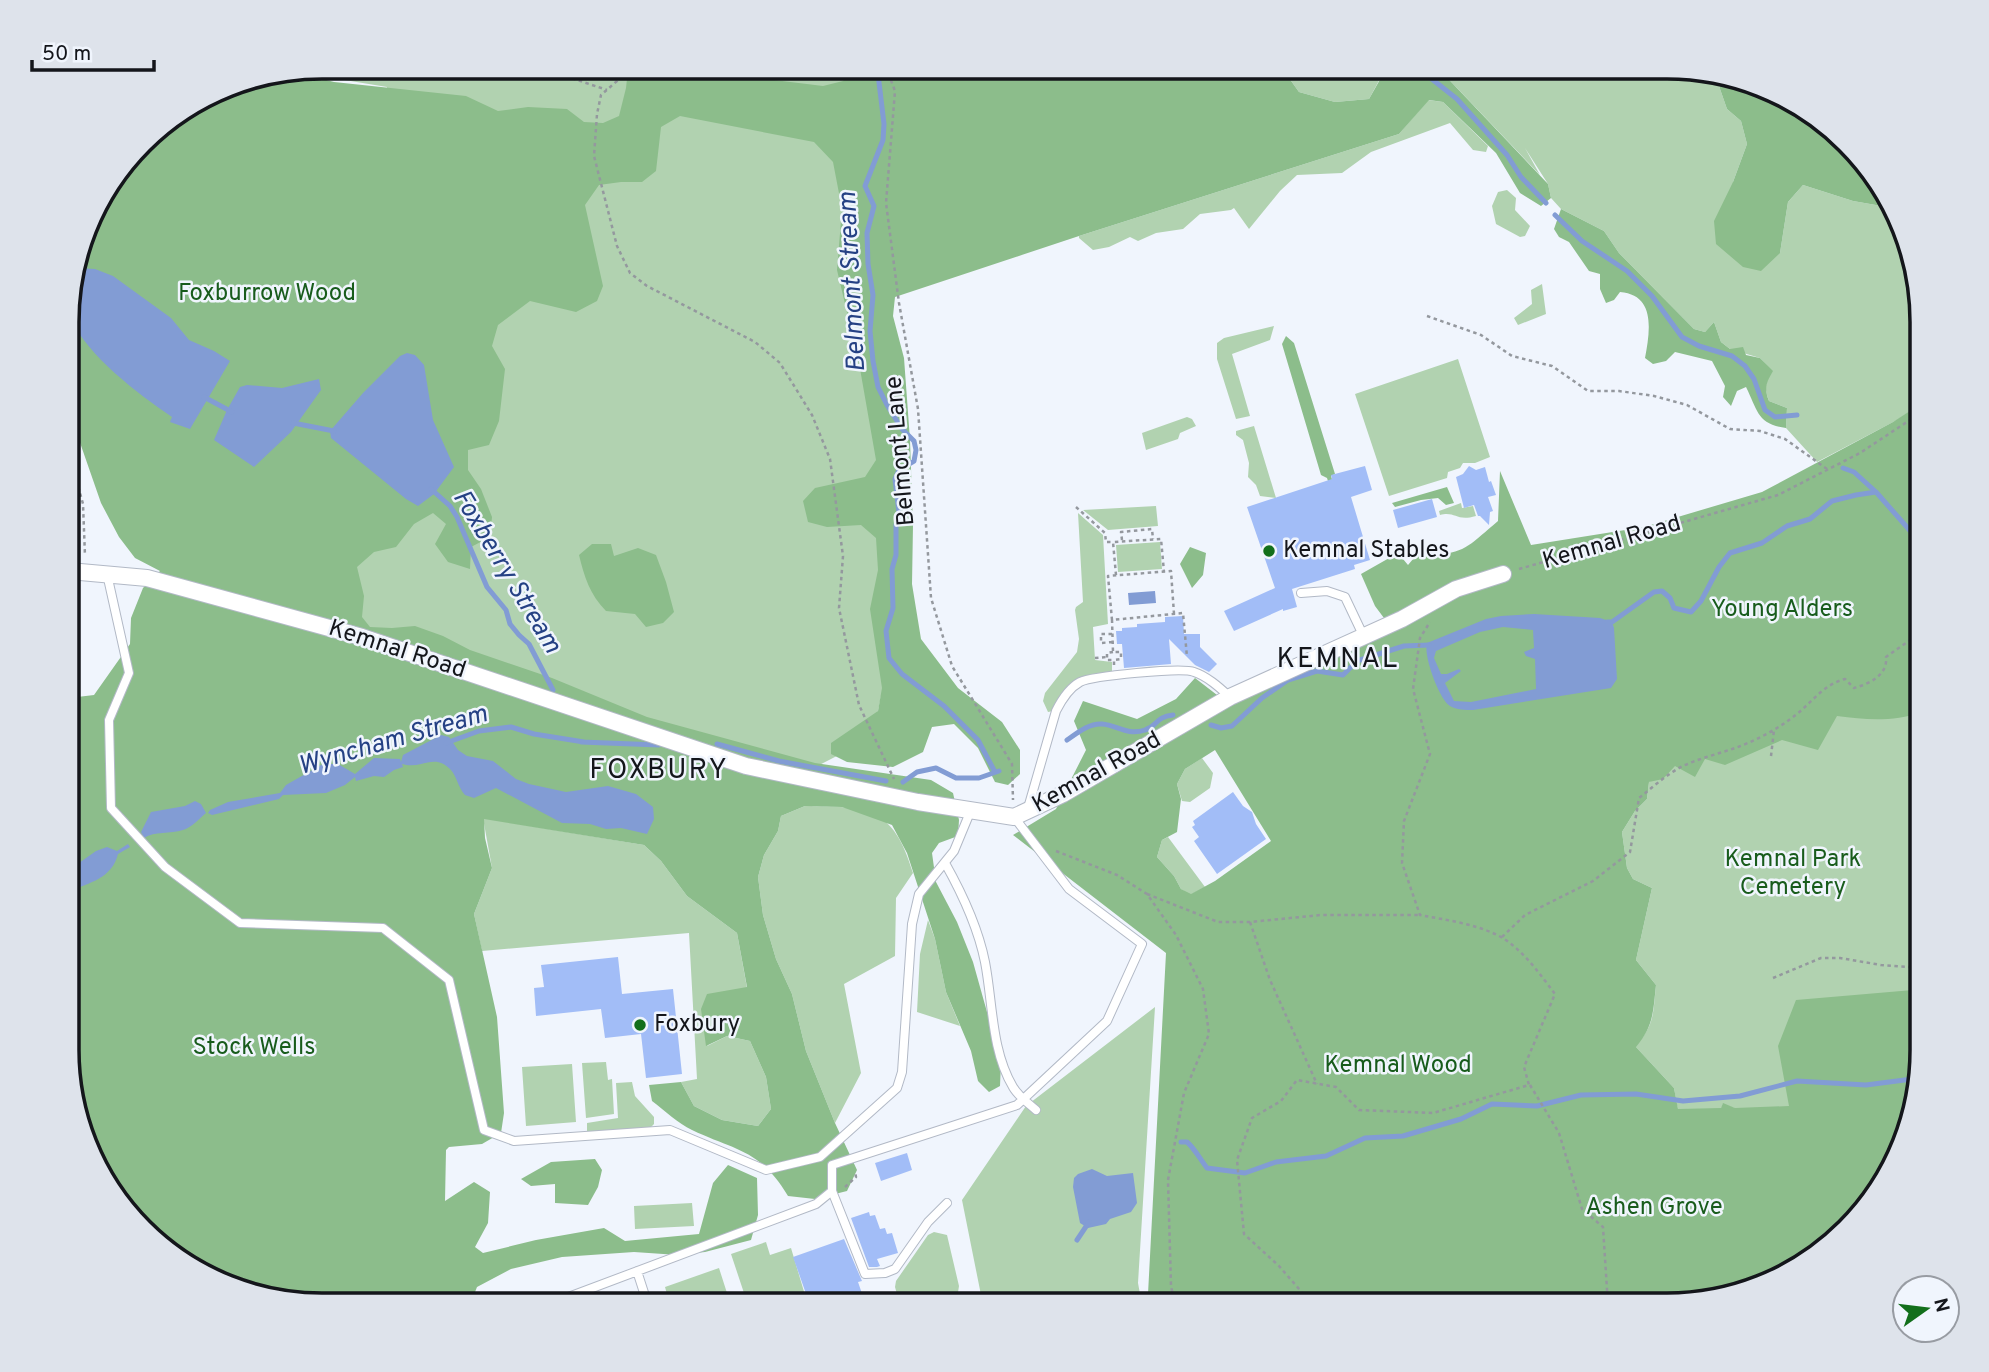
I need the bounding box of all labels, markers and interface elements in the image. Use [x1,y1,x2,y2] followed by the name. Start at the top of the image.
[32,28,154,72] scale bar
[42,41,91,68] text: 50 m
[832,190,874,373] water label: Belmont Stream
[178,279,356,309] park label: Foxburrow Wood
[880,375,922,527] street label: Belmont Lane
[444,484,568,661] water label: Foxberry Stream
[1539,509,1685,577] street label: Kemnal Road
[1283,536,1450,566] place label: Kemnal Stables
[1261,543,1277,559] marker: Kemnal Stables
[1711,595,1853,625] park label: Young Alders
[324,614,470,686] street label: Kemnal Road
[1277,642,1399,678] district label: KEMNAL
[295,698,492,784] water label: Wyncham Stream
[1027,725,1167,821] street label: Kemnal Road
[589,753,729,789] district label: FOXBURY
[1725,845,1861,903] park label: Kemnal Park Cemetery
[654,1010,740,1040] place label: Foxbury
[632,1017,648,1033] marker: Foxbury
[192,1033,316,1063] park label: Stock Wells
[1324,1051,1472,1081] park label: Kemnal Wood
[1585,1193,1723,1223] park label: Ashen Grove
[1891,1274,1961,1344] north arrow
[1927,1296,1954,1315] text: N

